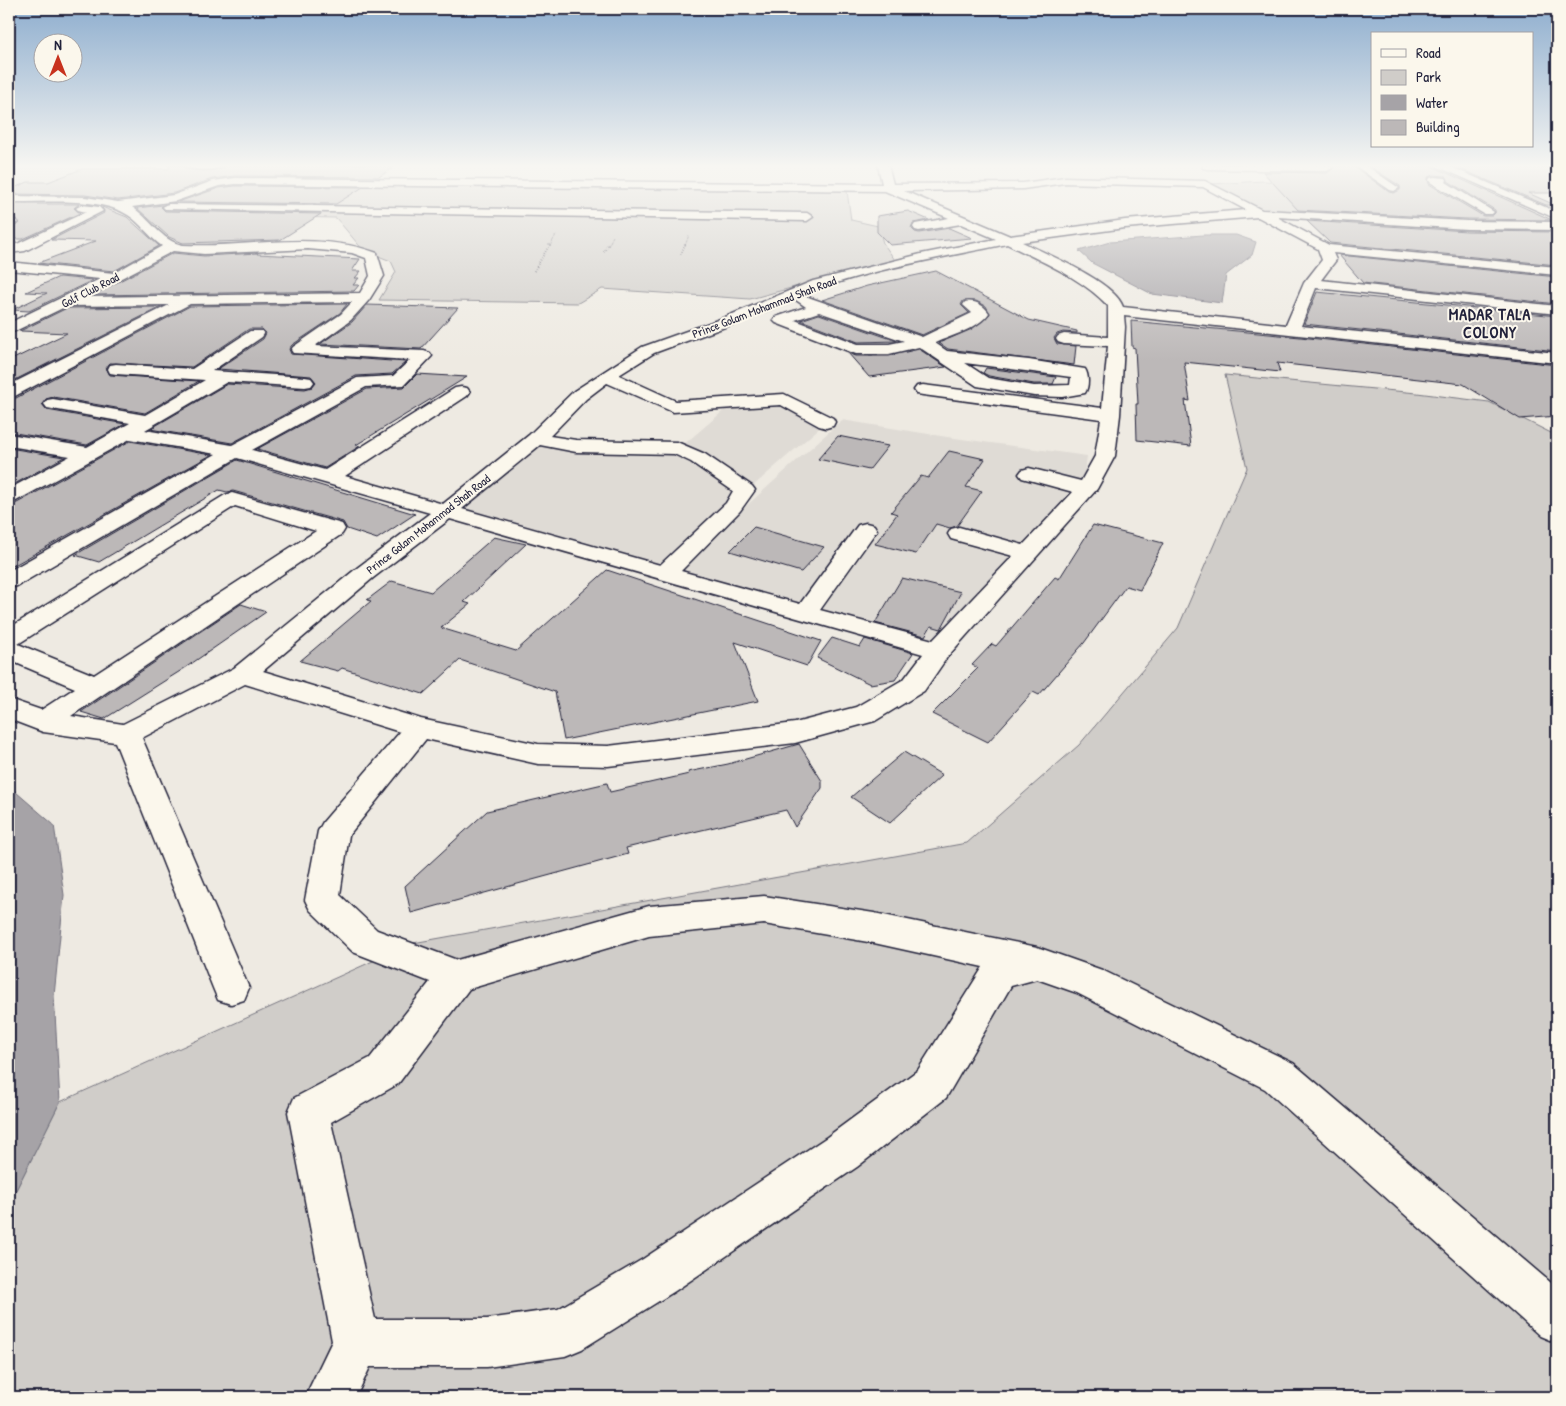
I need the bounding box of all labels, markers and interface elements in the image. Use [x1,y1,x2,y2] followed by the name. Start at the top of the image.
[32,32,82,82] north arrow
[1371,32,1534,148] legend
[54,35,62,54] text: N
[1416,42,1441,63] text: Road
[1416,66,1441,87] text: Park
[1416,92,1448,113] text: Water
[1416,116,1460,137] text: Building
[58,268,122,312] street label: Golf Club Road
[690,272,839,342] street label: Prince Golam Mohammad Shah Road
[1449,303,1531,343] district label: MADAR TALA COLONY
[362,470,494,578] street label: Prince Golam Mohammad Shah Road

